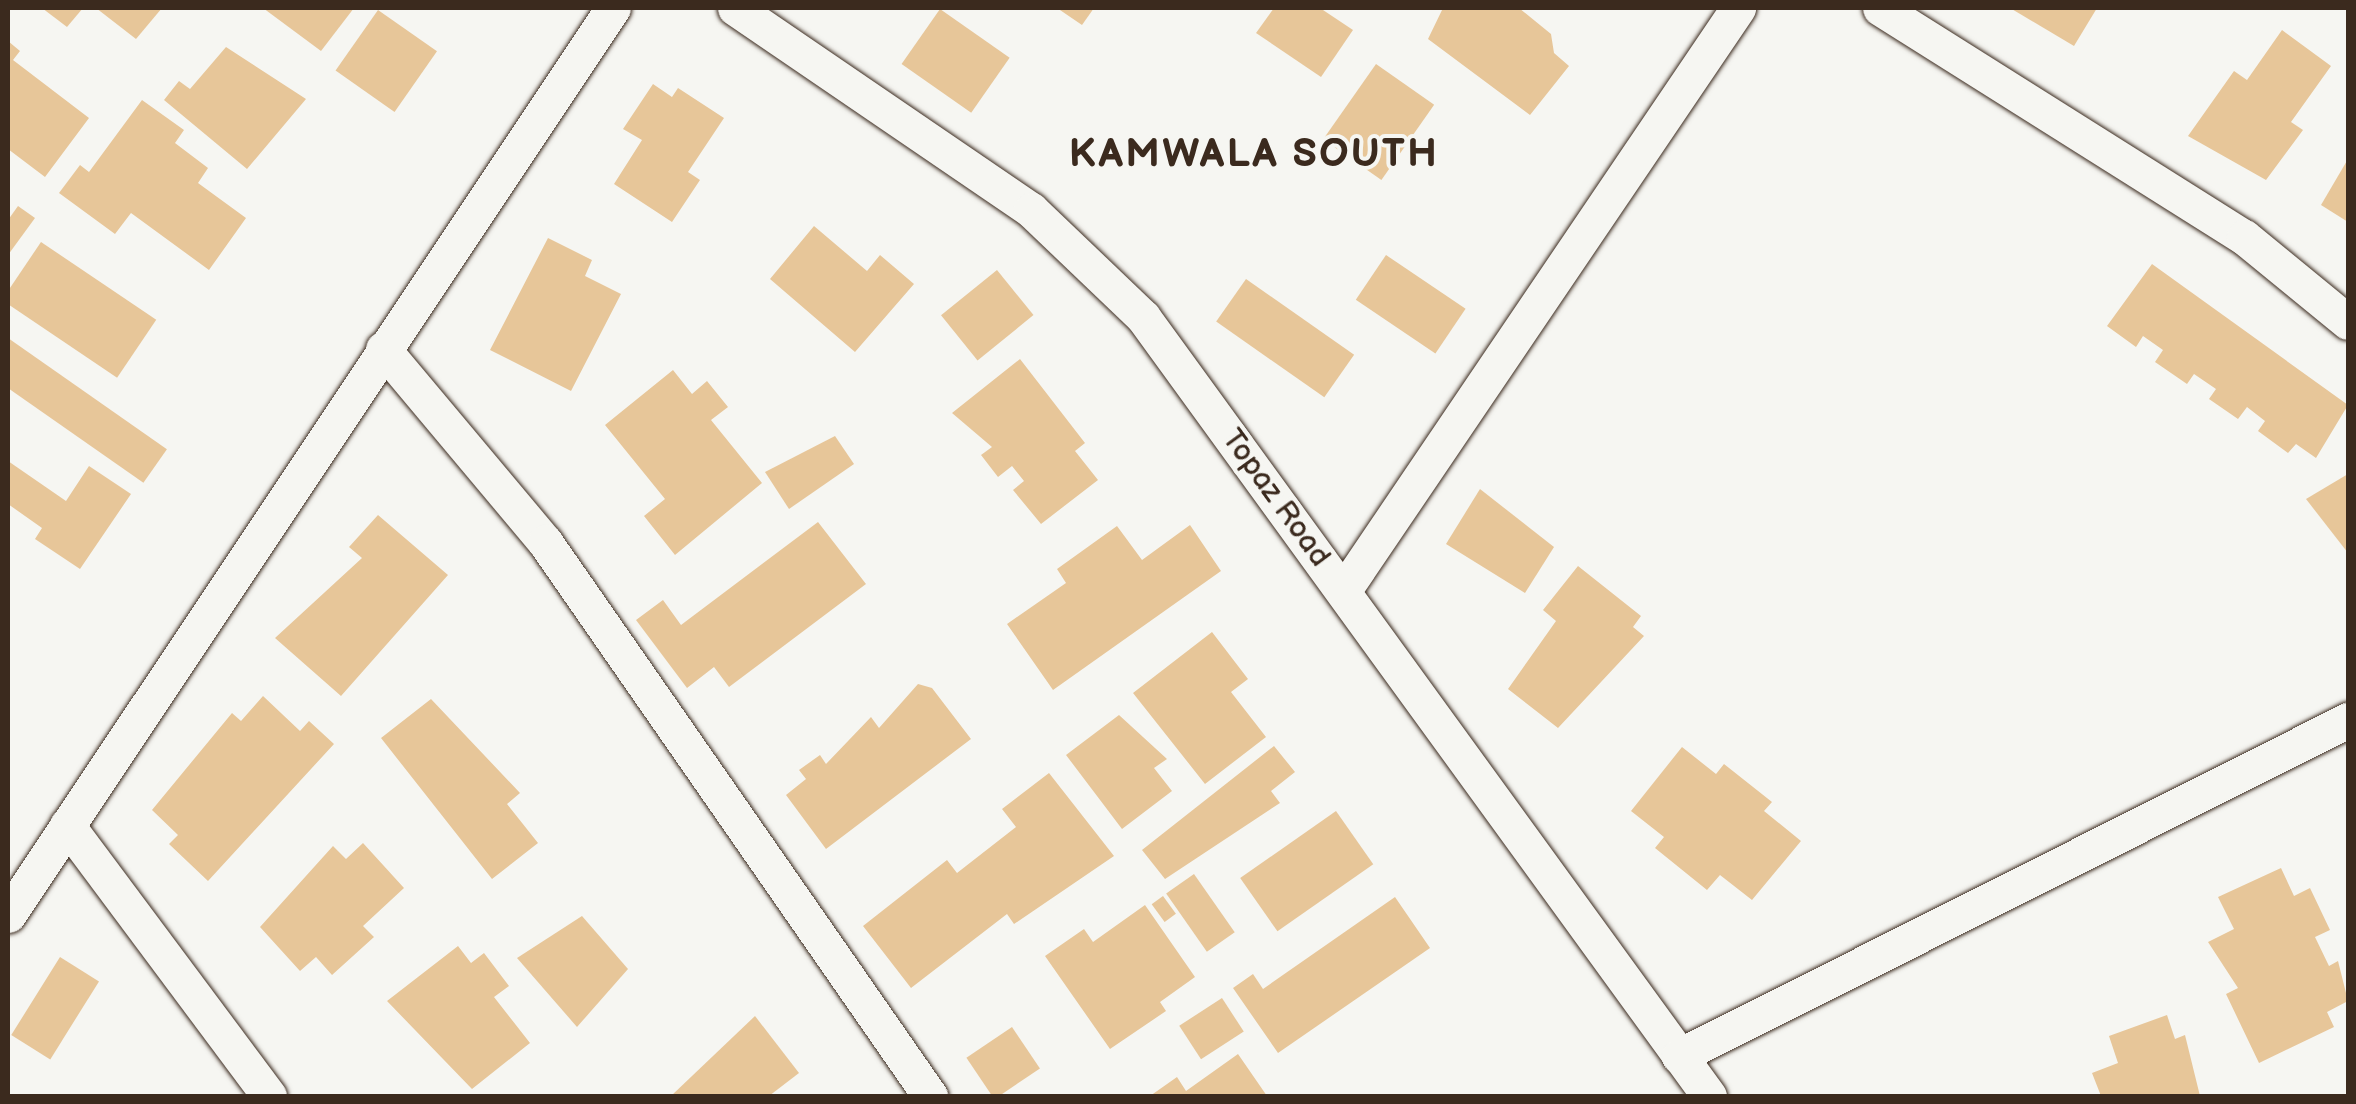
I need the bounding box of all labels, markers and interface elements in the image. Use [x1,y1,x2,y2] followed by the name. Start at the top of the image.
[1069,130,1439,178] district label: KAMWALA SOUTH
[1214,422,1338,574] street label: Topaz Road

